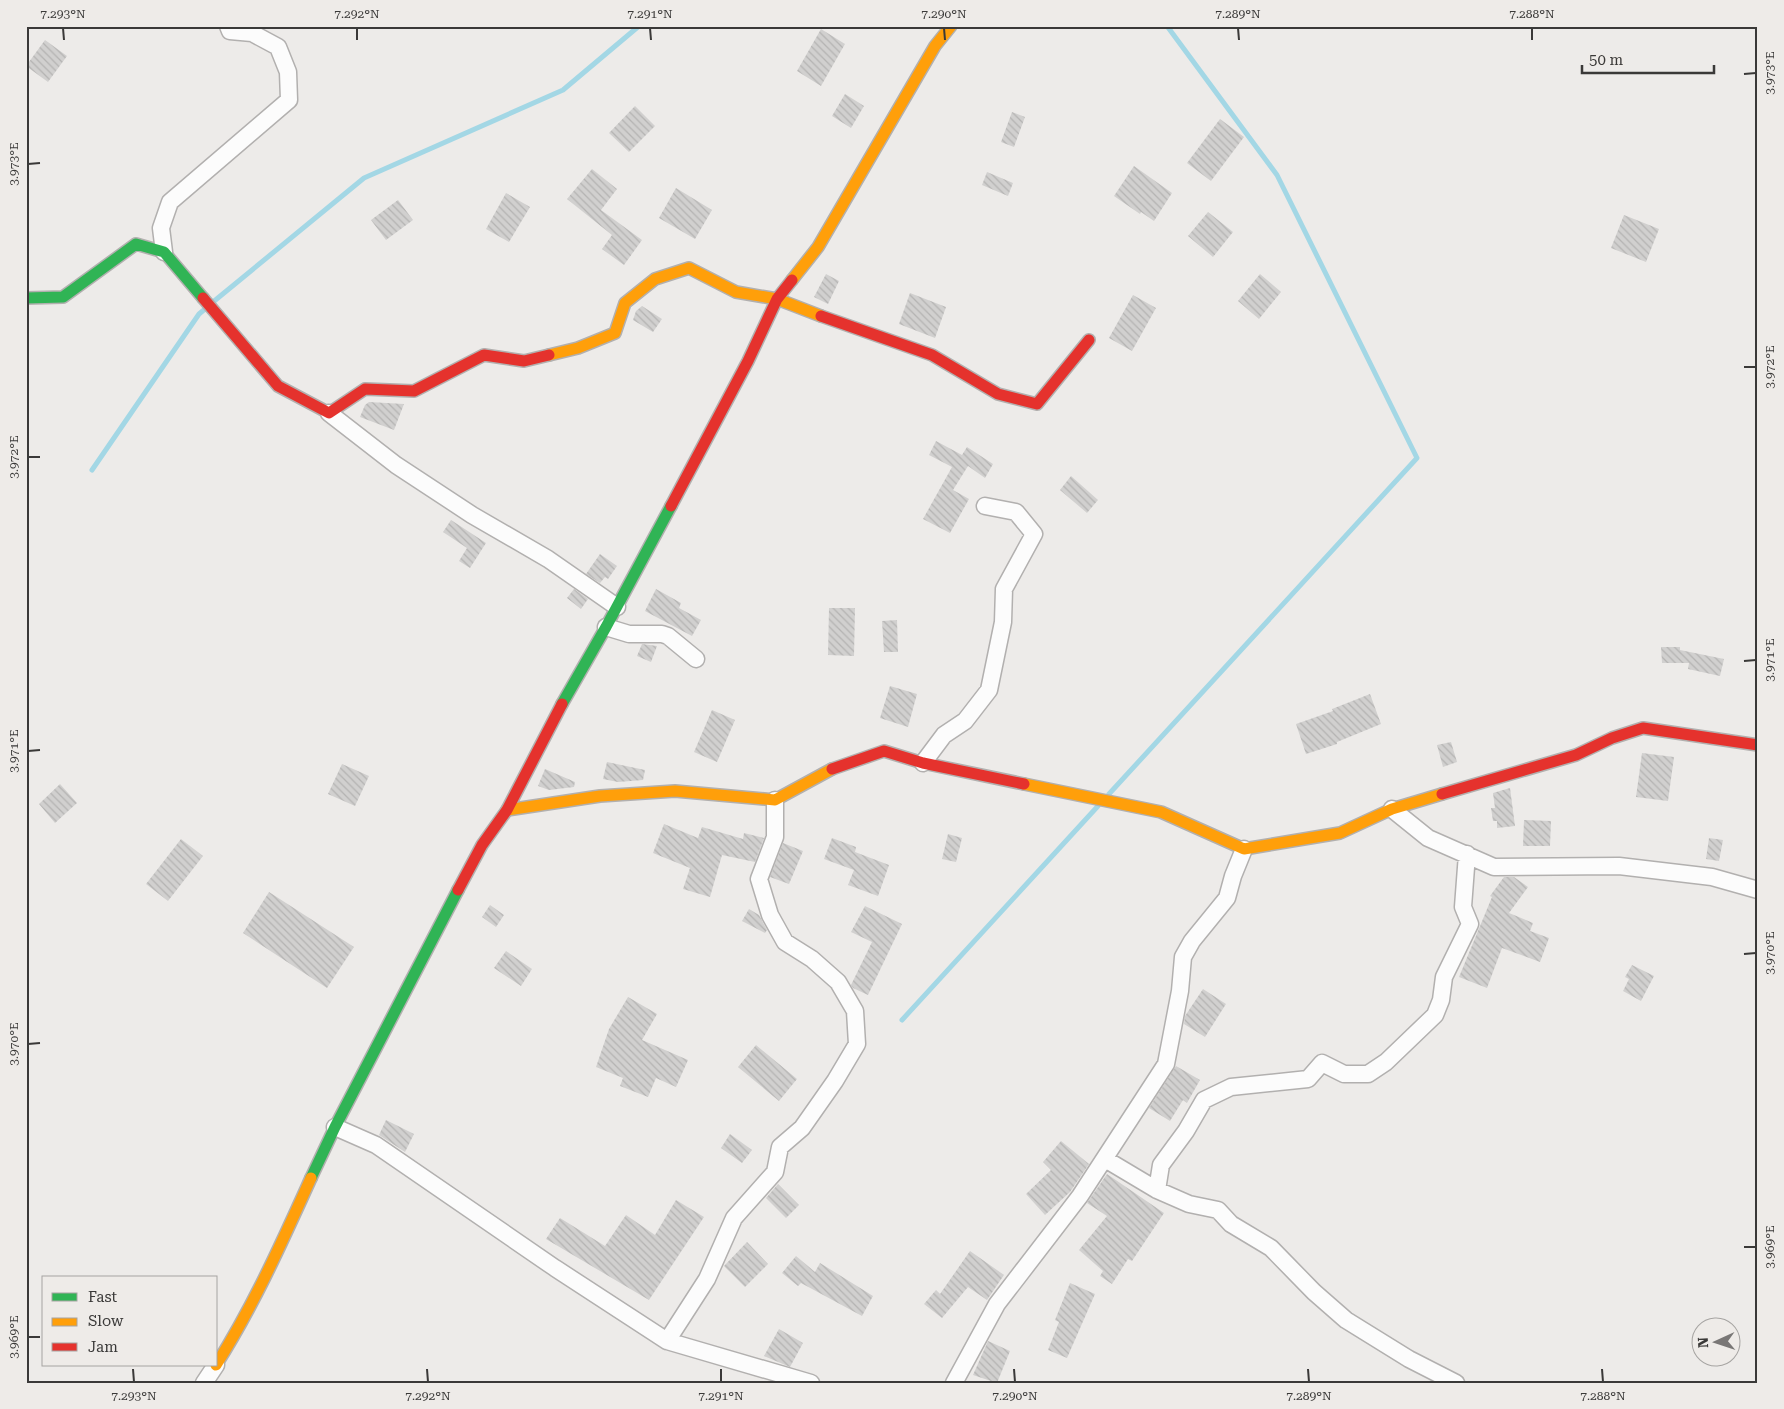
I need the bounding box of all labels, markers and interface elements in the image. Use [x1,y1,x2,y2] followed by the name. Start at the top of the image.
[40,7,86,21] text: 7.293°N
[334,7,380,21] text: 7.292°N
[627,7,673,21] text: 7.291°N
[921,7,967,21] text: 7.290°N
[1215,7,1261,21] text: 7.289°N
[1509,7,1555,21] text: 7.288°N
[1582,42,1714,74] scale bar
[1589,51,1624,69] text: 50 m
[1763,51,1777,95] text: 3.973°E
[7,142,21,186] text: 3.973°E
[1763,345,1777,389] text: 3.972°E
[7,435,21,479] text: 3.972°E
[1763,638,1777,682] text: 3.971°E
[7,729,21,773] text: 3.971°E
[1763,931,1777,975] text: 3.970°E
[7,1022,21,1066] text: 3.970°E
[1763,1225,1777,1269] text: 3.969°E
[42,1276,218,1366] legend
[88,1288,118,1306] text: Fast
[88,1312,124,1330] text: Slow
[7,1315,21,1359] text: 3.969°E
[1692,1316,1742,1366] north arrow
[1695,1337,1711,1348] text: N
[88,1338,118,1356] text: Jam
[111,1389,157,1403] text: 7.293°N
[405,1389,451,1403] text: 7.292°N
[698,1389,744,1403] text: 7.291°N
[992,1389,1038,1403] text: 7.290°N
[1286,1389,1332,1403] text: 7.289°N
[1580,1389,1626,1403] text: 7.288°N

